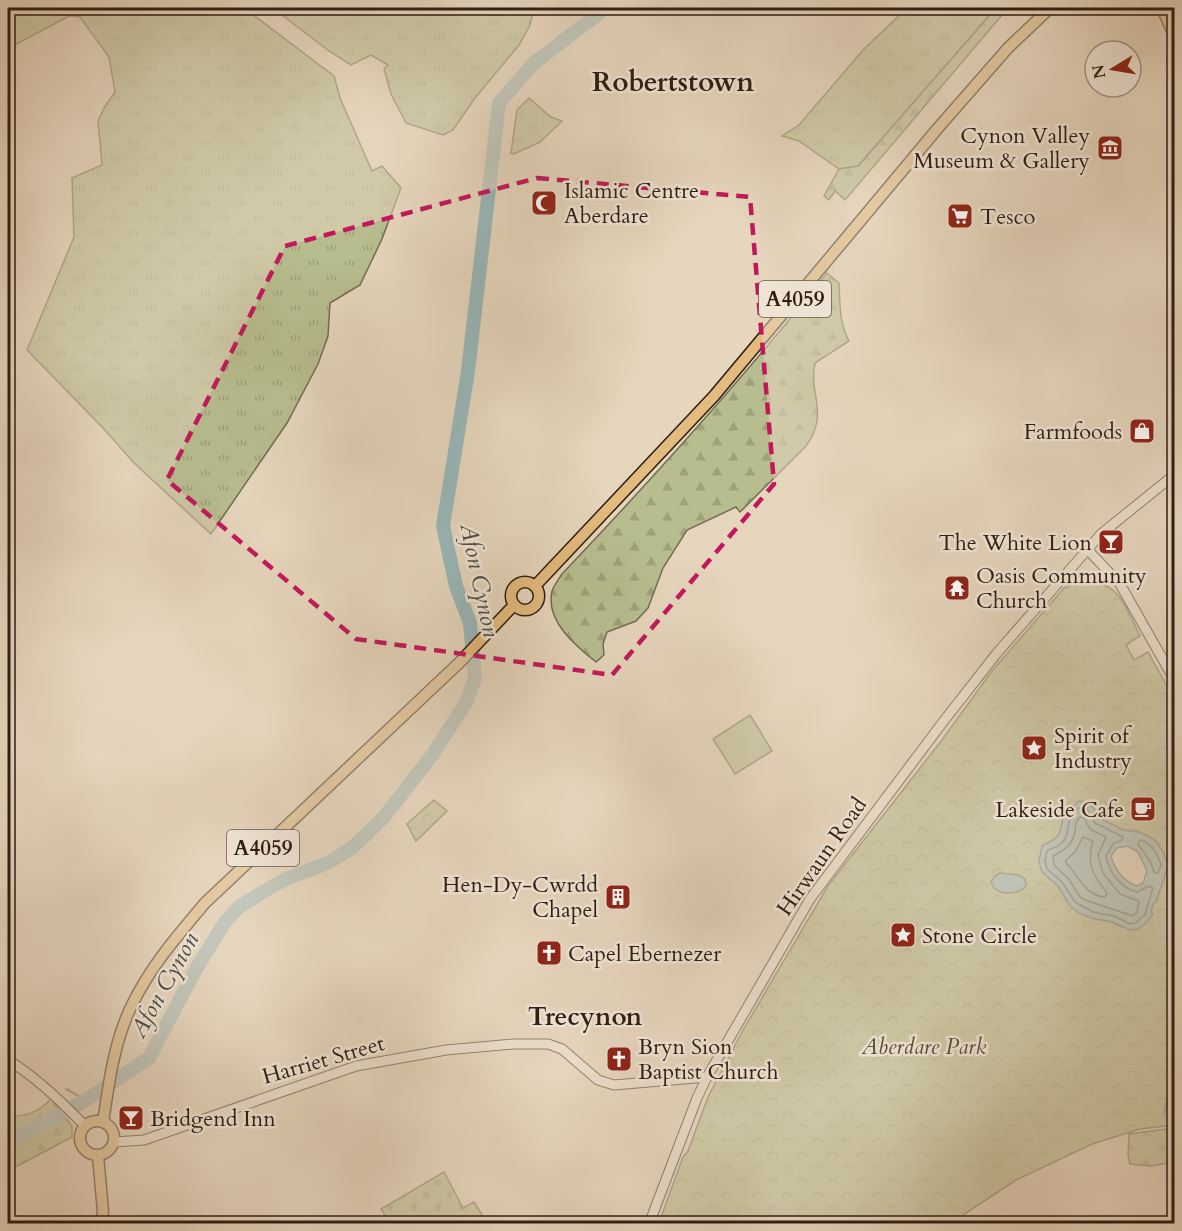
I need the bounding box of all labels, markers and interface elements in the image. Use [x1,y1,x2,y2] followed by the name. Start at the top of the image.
[1083,39,1143,99] north arrow
[592,63,754,101] district label: Robertstown
[1087,63,1111,81] text: N
[913,121,1090,176] place label: Cynon Valley Museum & Gallery
[1095,133,1125,163] museum icon: Cynon Valley Museum & Gallery
[564,176,699,231] place label: Islamic Centre Aberdare
[529,188,559,218] mosque icon: Islamic Centre Aberdare
[945,201,975,231] supermarket icon: Tesco
[980,202,1036,232] place label: Tesco
[759,281,831,317] road number: A4059
[1127,416,1157,446] shop icon: Farmfoods
[1024,417,1122,447] place label: Farmfoods
[451,519,508,641] water label: Afon Cynon
[1096,527,1126,557] bar icon: The White Lion
[939,528,1092,558] place label: The White Lion
[976,561,1147,616] place label: Oasis Community Church
[942,573,972,603] temple icon: Oasis Community Church
[1054,721,1132,776] place label: Spirit of Industry
[1019,733,1049,763] place icon: Spirit of Industry
[770,791,874,922] street label: Hirwaun Road
[1128,794,1158,824] cafe icon: Lakeside Cafe
[995,795,1124,825] place label: Lakeside Cafe
[227,830,299,866] road number: A4059
[442,870,598,925] place label: Hen-Dy-Cwrdd Chapel
[603,882,633,912] building icon: Hen-Dy-Cwrdd Chapel
[888,920,918,950] place icon: Stone Circle
[922,921,1037,951] place label: Stone Circle
[121,926,207,1045] water label: Afon Cynon
[534,938,564,968] church icon: Capel Ebernezer
[568,939,722,969] place label: Capel Ebernezer
[528,999,642,1034] district label: Trecynon
[259,1028,388,1092] street label: Harriet Street
[638,1032,779,1087] place label: Bryn Sion Baptist Church
[861,1032,987,1062] park label: Aberdare Park
[604,1044,634,1074] church icon: Bryn Sion Baptist Church
[116,1103,146,1133] bar icon: Bridgend Inn
[150,1104,276,1134] place label: Bridgend Inn

